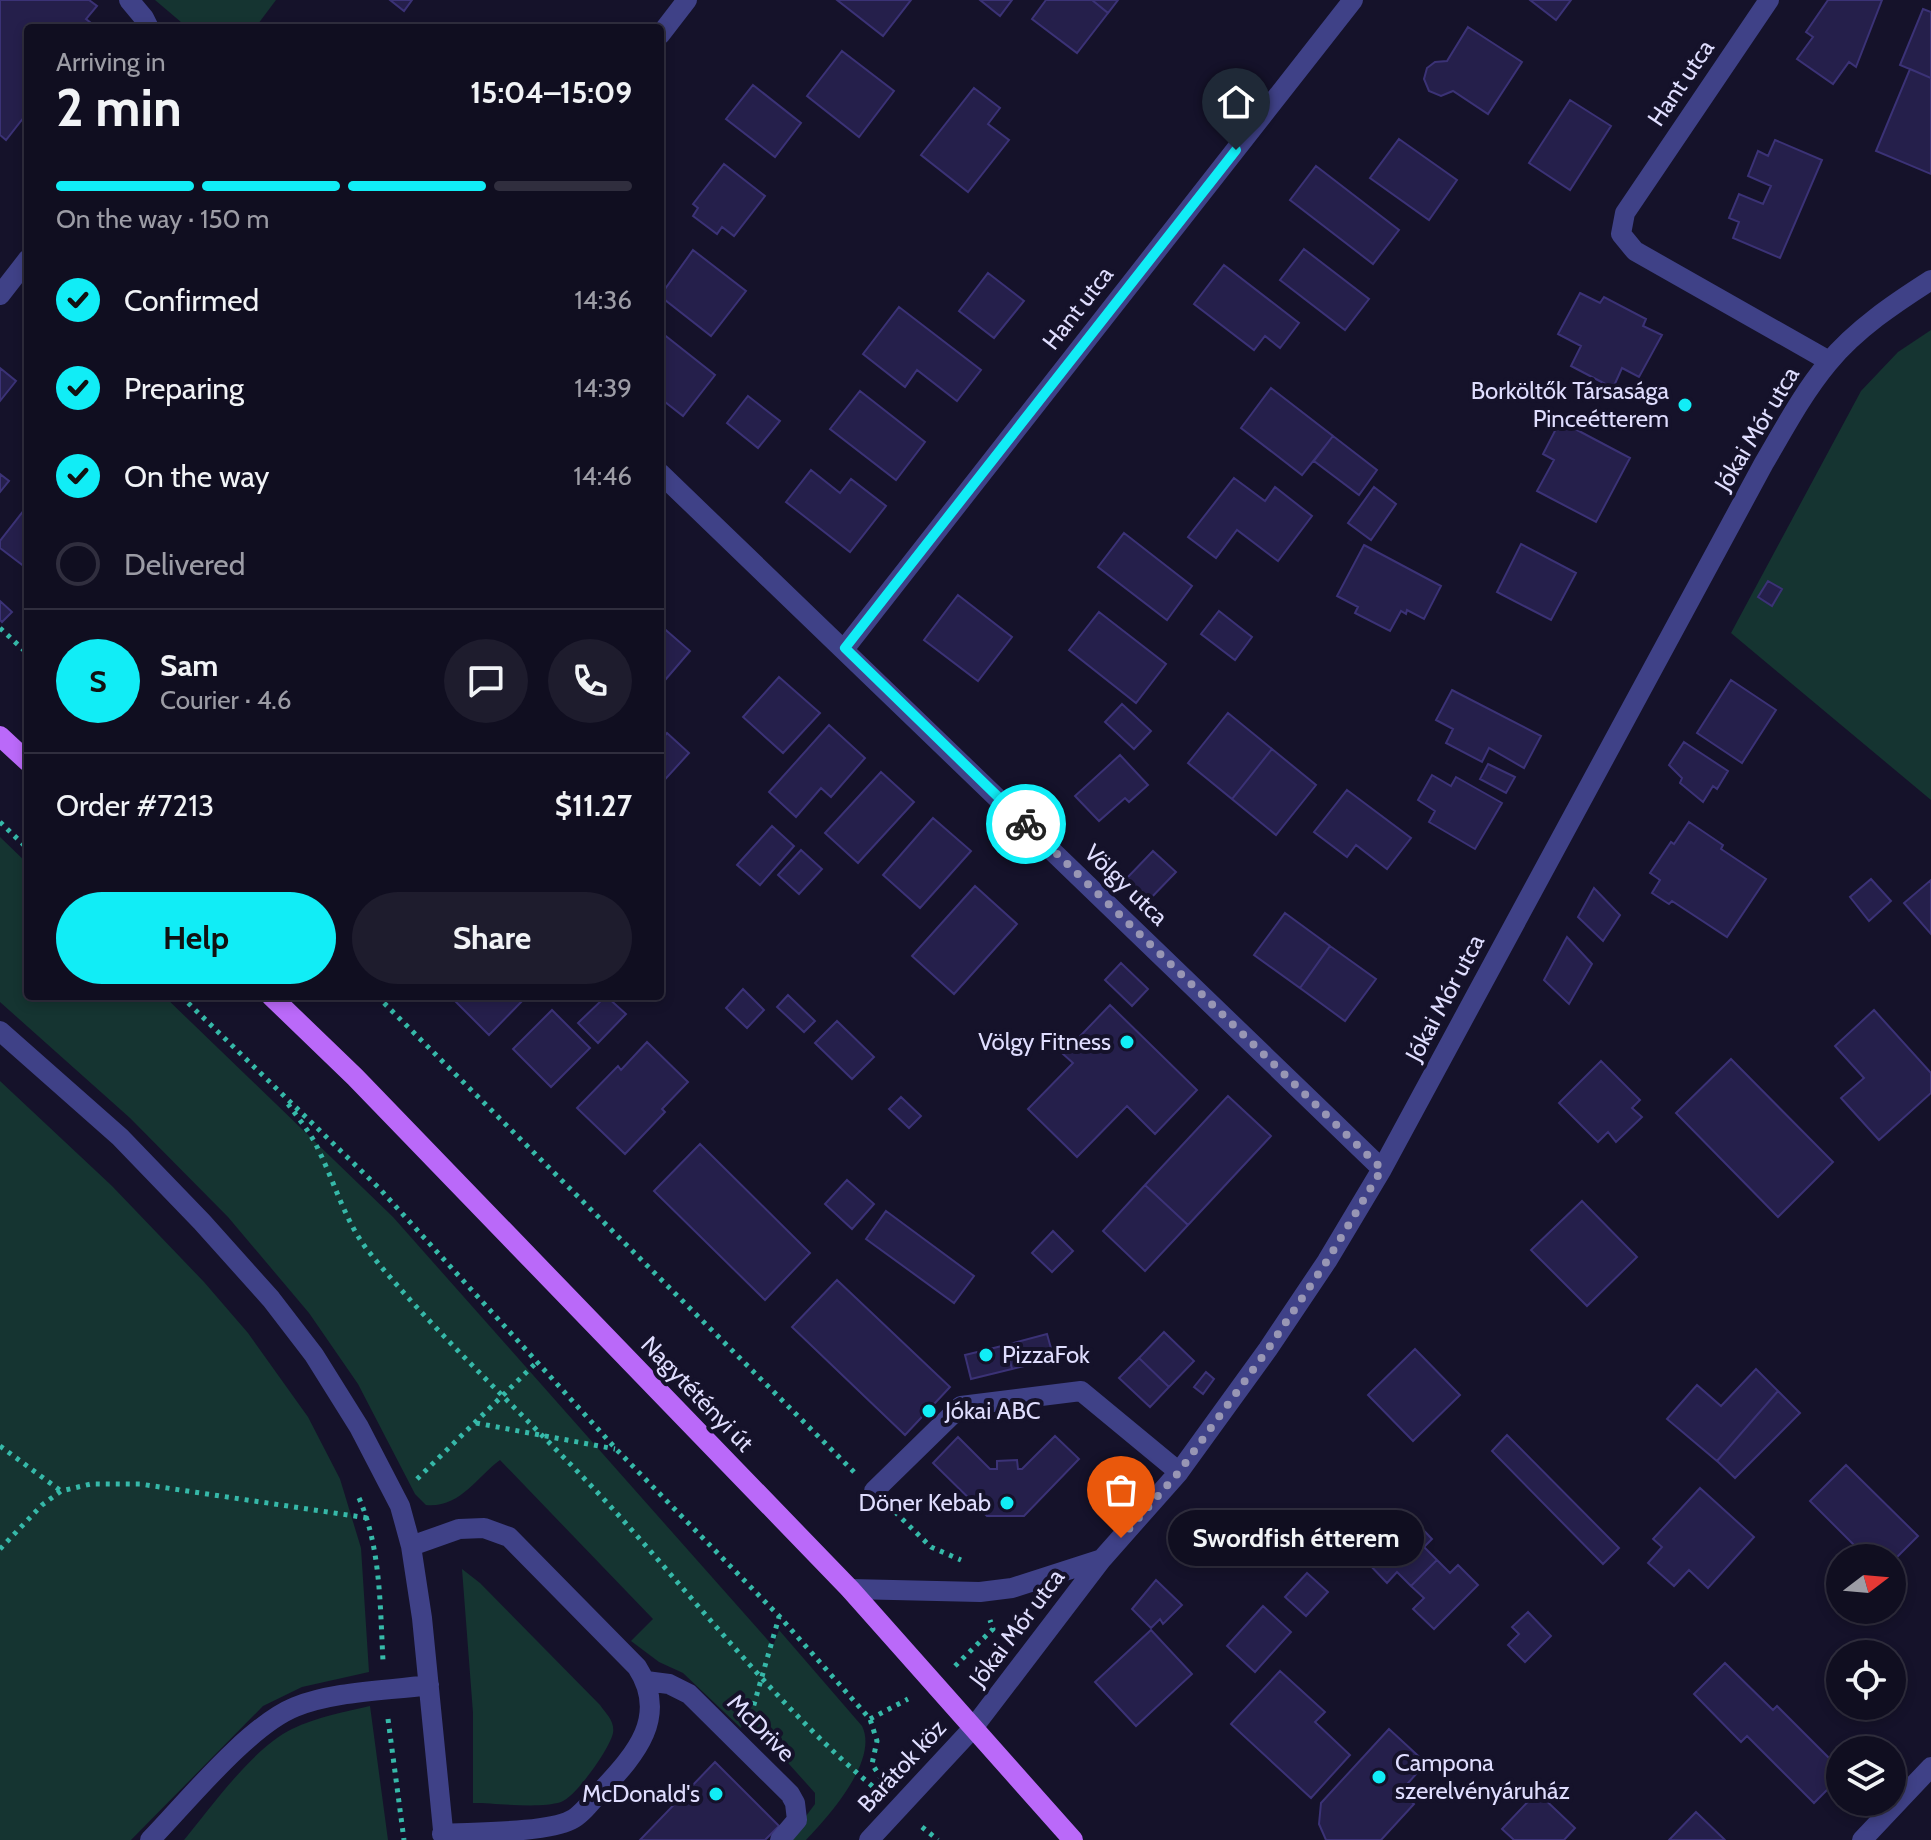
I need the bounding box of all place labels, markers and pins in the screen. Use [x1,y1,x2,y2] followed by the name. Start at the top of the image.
[1202,68,1270,150] pin
[1471,376,1669,433] place label: Borköltők Társasága Pinceétterem
[1676,396,1694,414] marker: Borköltők Társasága Pinceétterem
[978,1027,1111,1056] place label: Völgy Fitness
[1118,1033,1136,1051] marker: Völgy Fitness
[1002,1340,1090,1369] place label: PizzaFok
[977,1346,995,1364] marker: PizzaFok
[944,1396,1041,1425] place label: Jókai ABC
[920,1402,938,1420] marker: Jókai ABC
[1087,1456,1155,1538] pin
[859,1488,991,1517] place label: Döner Kebab
[998,1494,1016,1512] marker: Döner Kebab
[1169,1510,1425,1566] callout: Swordfish étterem
[1395,1748,1570,1805] place label: Campona szerelvényáruház
[1370,1768,1388,1786] marker: Campona szerelvényáruház
[582,1779,700,1808] place label: McDonald's
[707,1785,725,1803] marker: McDonald's

